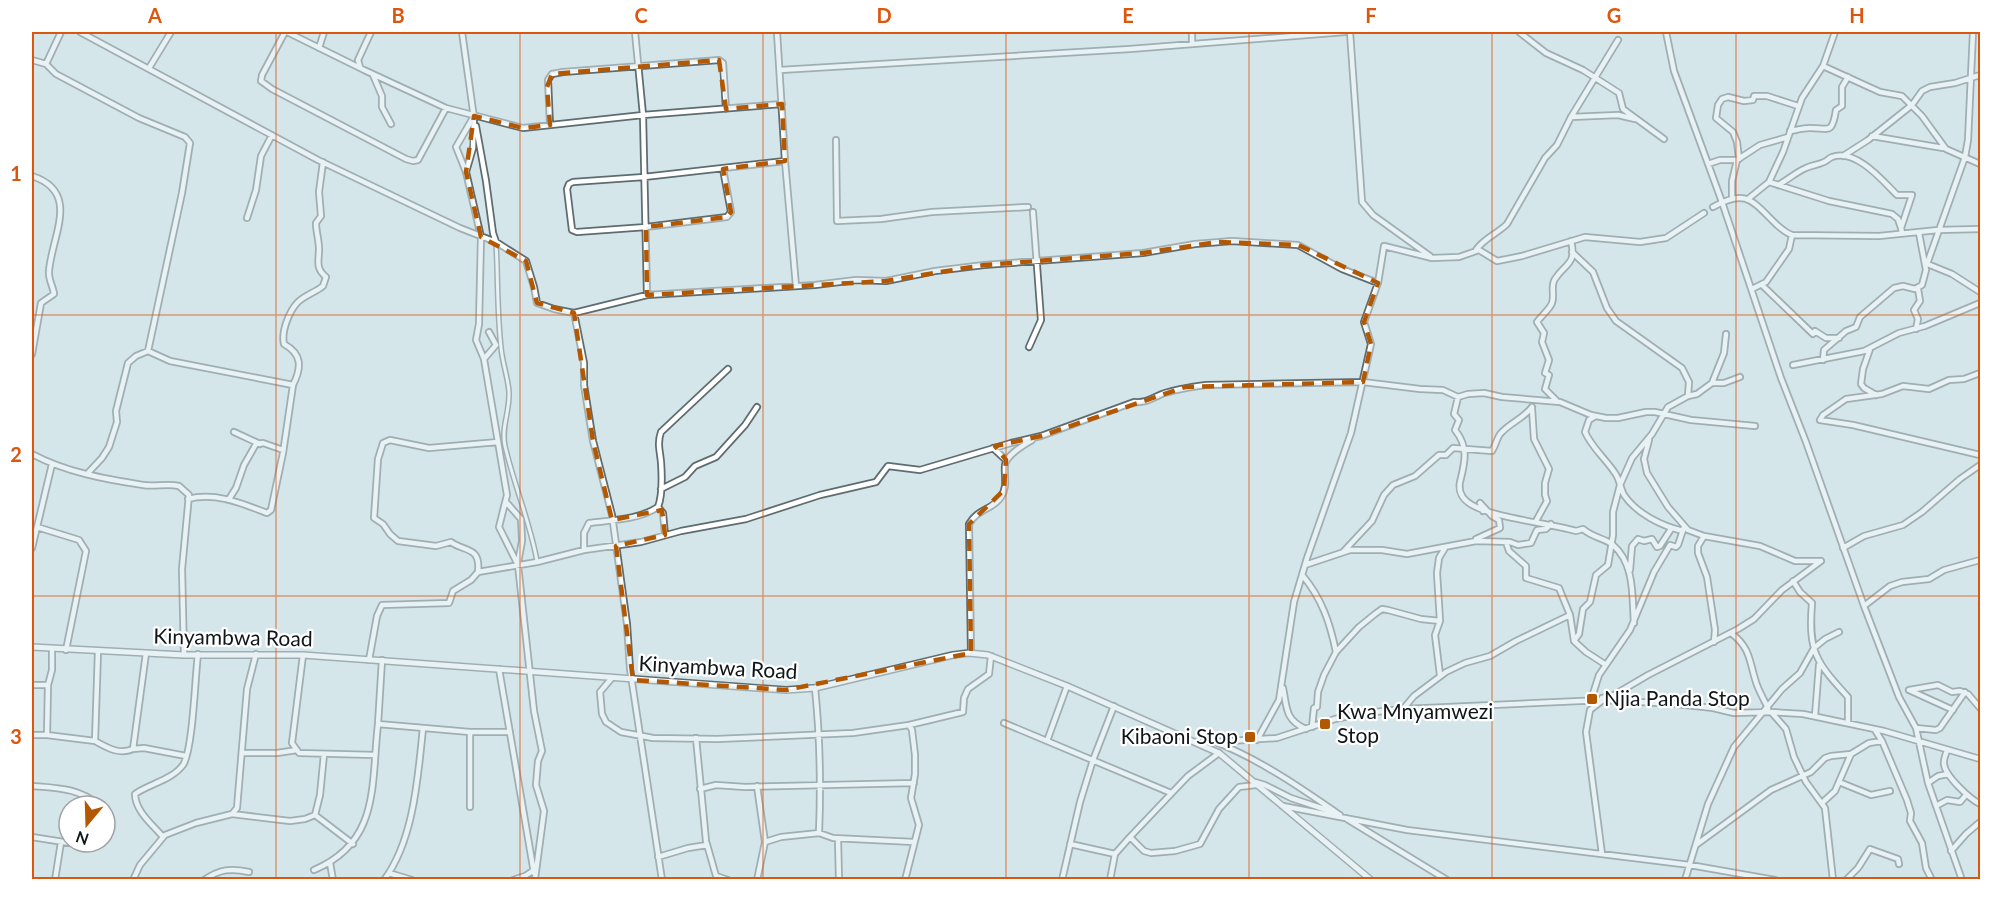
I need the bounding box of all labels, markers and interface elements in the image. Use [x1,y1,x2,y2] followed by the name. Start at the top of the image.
[147,3,162,27] text: A
[391,3,405,27] text: B
[634,3,648,27] text: C
[876,3,892,27] text: D
[1122,3,1134,27] text: E
[1365,3,1377,27] text: F
[1607,3,1621,27] text: G
[1849,3,1865,27] text: H
[10,161,22,185] text: 1
[10,442,22,466] text: 2
[153,623,313,650] street label: Kinyambwa Road
[638,650,798,683] street label: Kinyambwa Road
[1604,685,1750,710] place label: Njia Panda Stop
[1585,692,1599,706] marker: Njia Panda Stop
[1337,698,1493,747] place label: Kwa Mnyamwezi Stop
[1318,717,1332,731] marker: Kwa Mnyamwezi Stop
[1121,723,1238,748] place label: Kibaoni Stop
[10,724,22,748] text: 3
[1243,730,1257,744] marker: Kibaoni Stop
[57,794,117,854] north arrow
[73,828,91,850] text: N

